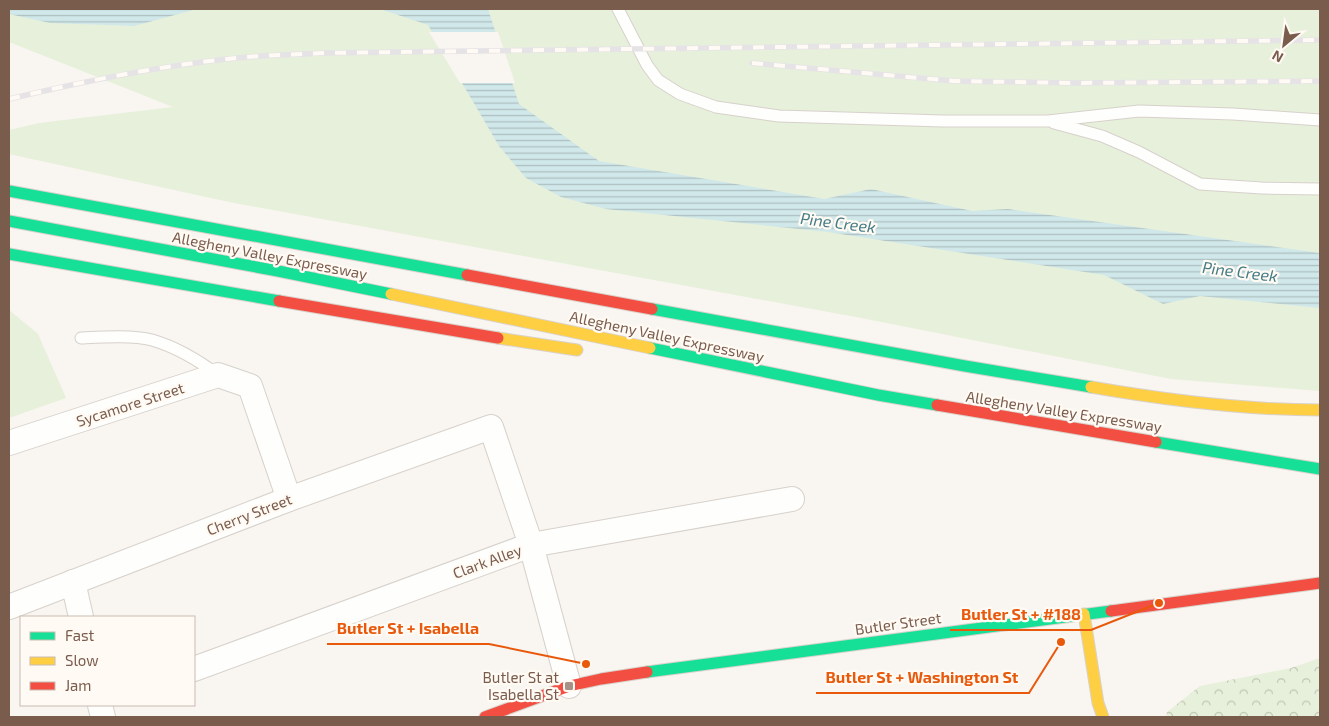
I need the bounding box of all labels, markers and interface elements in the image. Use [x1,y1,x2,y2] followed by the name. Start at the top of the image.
[1259,20,1309,70] north arrow
[1269,47,1286,67] text: N
[799,208,877,236] water label: Pine Creek
[171,227,369,283] street label: Allegheny Valley Expressway
[1201,257,1279,285] water label: Pine Creek
[568,307,766,365] street label: Allegheny Valley Expressway
[74,378,186,430] street label: Sycamore Street
[965,387,1163,435] street label: Allegheny Valley Expressway
[204,489,294,539] street label: Cherry Street
[450,540,524,582] street label: Clark Alley
[950,599,1091,630] callout: Butler St + #188
[961,604,1081,623] text: Butler St + #188
[854,608,943,638] street label: Butler Street
[327,613,489,644] callout: Butler St + Isabella
[20,616,195,706] legend
[337,618,479,637] text: Butler St + Isabella
[65,626,95,644] text: Fast
[65,651,99,669] text: Slow
[816,662,1029,693] callout: Butler St + Washington St
[826,667,1019,686] text: Butler St + Washington St
[483,668,559,703] place label: Butler St at Isabella St
[65,676,91,694] text: Jam
[563,680,575,692] marker: Butler St at Isabella St

